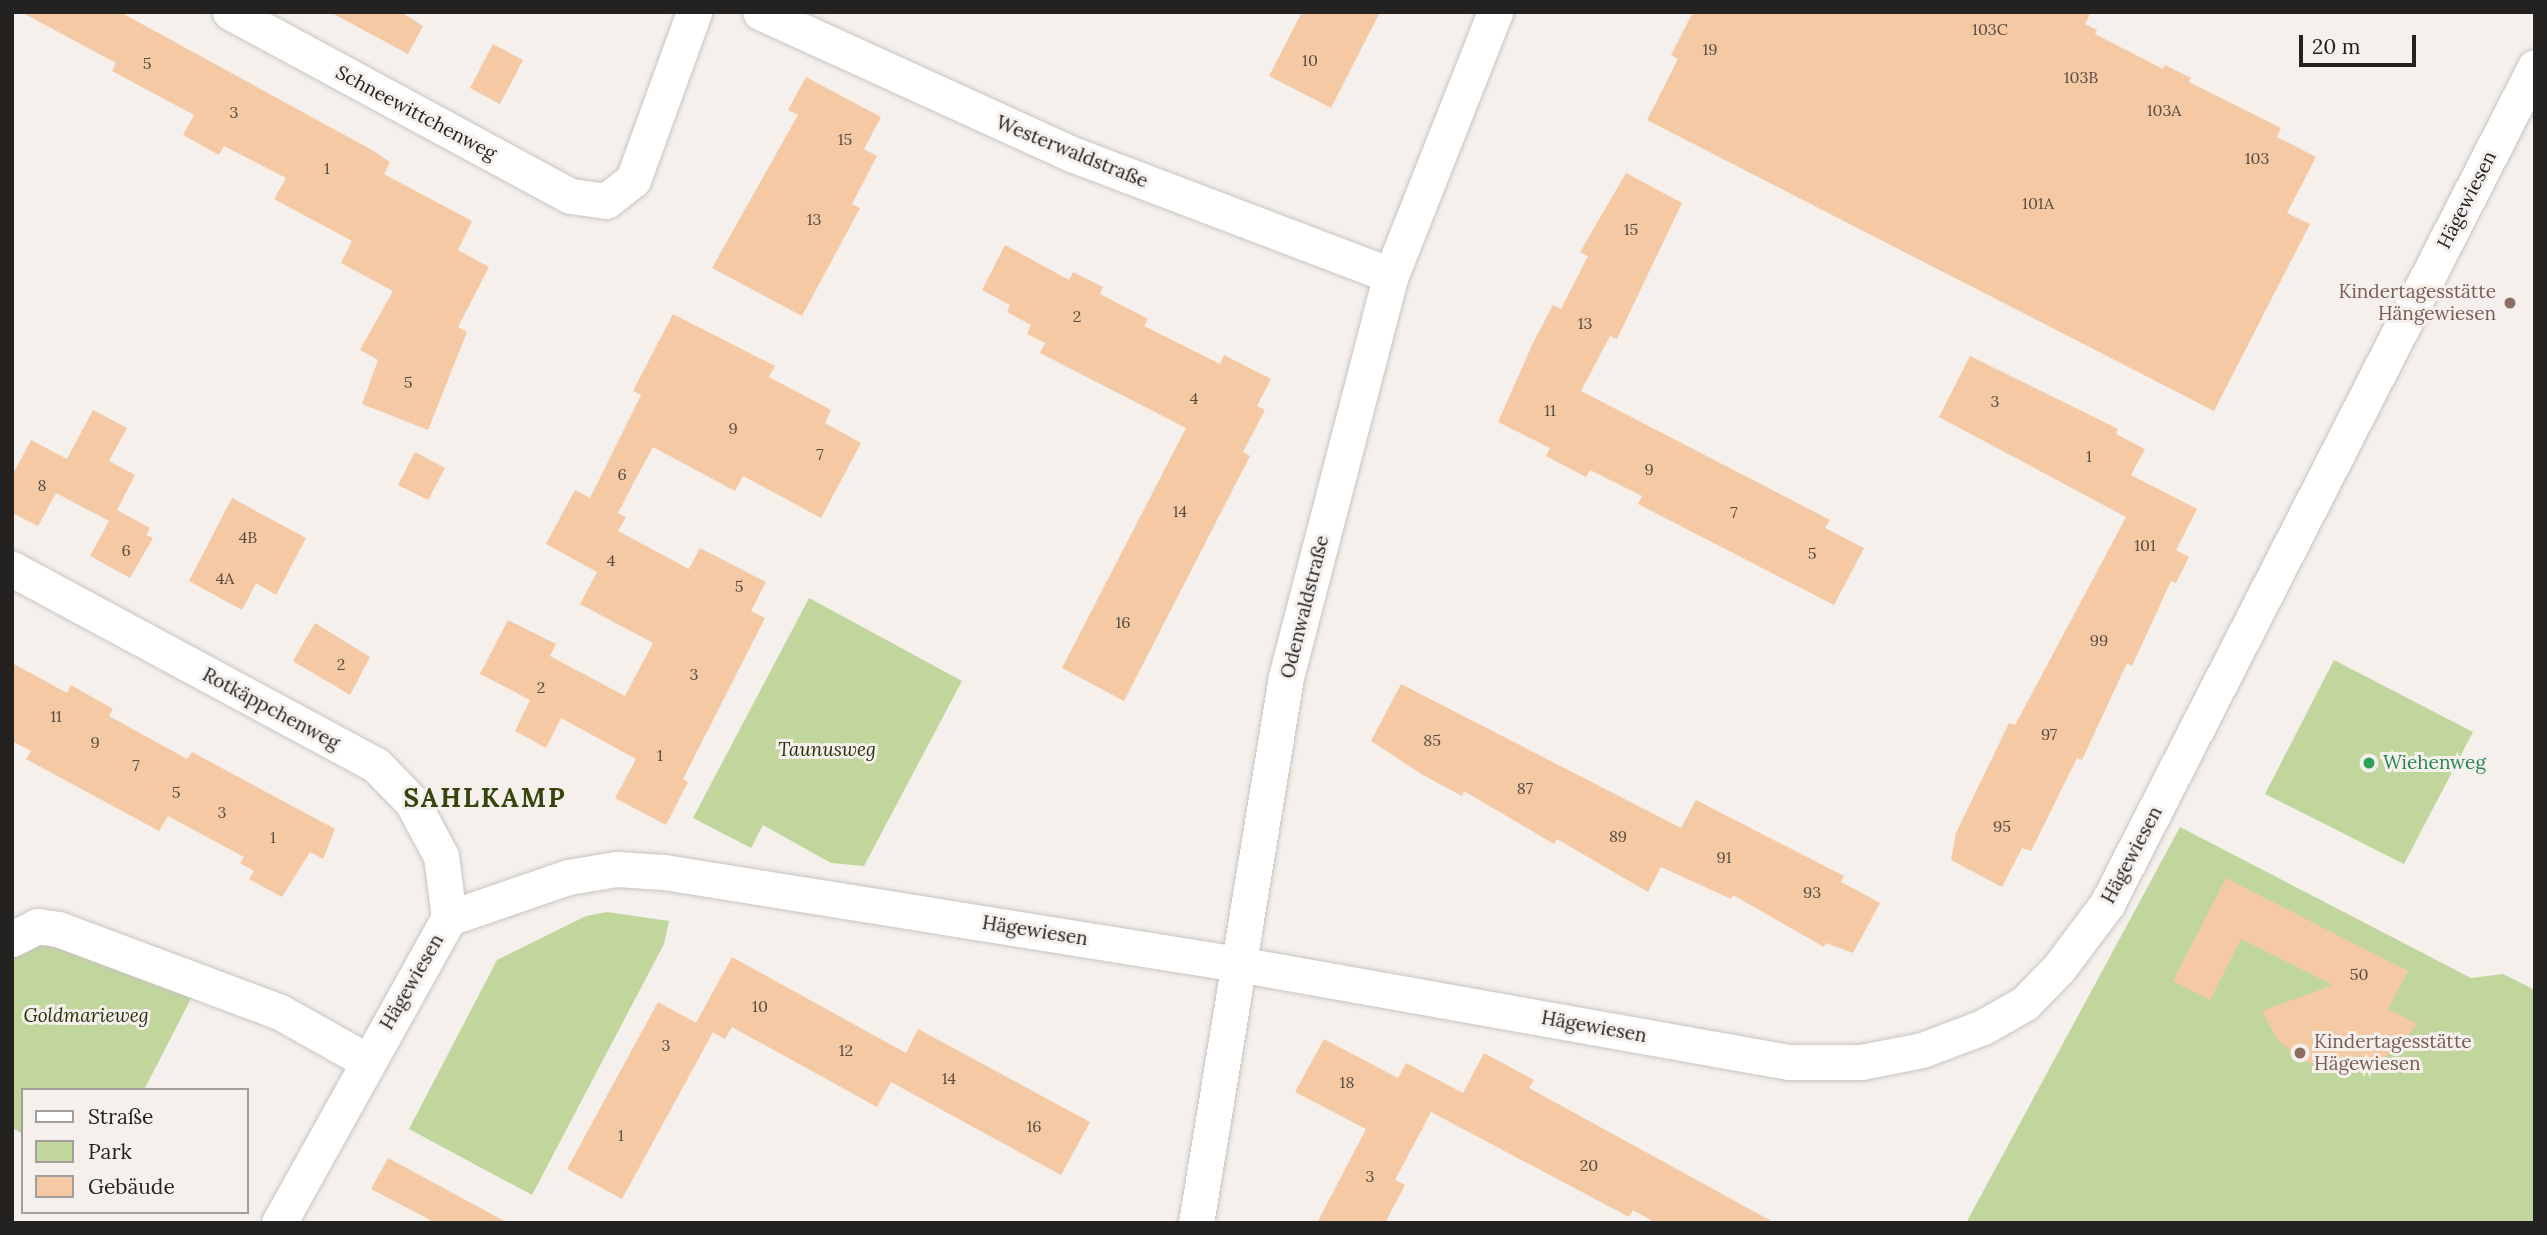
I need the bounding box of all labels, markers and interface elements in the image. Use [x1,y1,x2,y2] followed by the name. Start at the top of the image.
[1972,19,2008,39] house number: 103C
[2302,21,2419,65] scale bar
[2312,33,2361,60] text: 20 m
[1702,39,1718,59] house number: 19
[1302,50,1318,70] house number: 10
[143,53,151,73] house number: 5
[332,61,500,165] street label: Schneewittchenweg
[2064,67,2098,87] house number: 103B
[2147,100,2181,120] house number: 103A
[230,102,238,122] house number: 3
[993,111,1151,193] street label: Westerwaldstraße
[838,129,852,149] house number: 15
[2433,147,2501,253] street label: Hägewiesen
[2245,148,2269,168] house number: 103
[324,158,330,178] house number: 1
[2022,193,2054,213] house number: 101A
[807,209,821,229] house number: 13
[1624,219,1638,239] house number: 15
[2338,281,2496,325] place label: Kindertagesstätte Hängewiesen
[2502,295,2518,311] marker: Kindertagesstätte Hängewiesen
[1073,306,1081,326] house number: 2
[1578,313,1592,333] house number: 13
[404,372,412,392] house number: 5
[1190,388,1198,408] house number: 4
[1991,391,1999,411] house number: 3
[1544,400,1556,420] house number: 11
[728,418,738,438] house number: 9
[816,444,824,464] house number: 7
[2086,446,2092,466] house number: 1
[1644,459,1654,479] house number: 9
[617,464,627,484] house number: 6
[38,475,46,495] house number: 8
[1173,501,1187,521] house number: 14
[1730,502,1738,522] house number: 7
[239,527,257,547] house number: 4B
[1276,533,1334,681] street label: Odenwaldstraße
[2134,535,2156,555] house number: 101
[121,540,131,560] house number: 6
[1808,543,1816,563] house number: 5
[607,550,615,570] house number: 4
[216,568,234,588] house number: 4A
[735,576,743,596] house number: 5
[1115,612,1131,632] house number: 16
[2090,630,2108,650] house number: 99
[337,654,345,674] house number: 2
[199,663,343,755] street label: Rotkäppchenweg
[690,664,698,684] house number: 3
[537,677,545,697] house number: 2
[50,706,62,726] house number: 11
[2041,724,2057,744] house number: 97
[1423,730,1441,750] house number: 85
[90,732,100,752] house number: 9
[778,739,876,761] park label: Taunusweg
[657,745,663,765] house number: 1
[2383,752,2486,774] place label: Wiehenweg
[132,755,140,775] house number: 7
[2361,755,2377,771] marker: Wiehenweg
[1517,778,1533,798] house number: 87
[172,782,180,802] house number: 5
[404,782,566,814] district label: SAHLKAMP
[218,802,226,822] house number: 3
[2097,803,2167,907] street label: Hägewiesen
[1993,816,2011,836] house number: 95
[1609,826,1627,846] house number: 89
[270,827,276,847] house number: 1
[1716,847,1732,867] house number: 91
[1803,882,1821,902] house number: 93
[981,911,1089,951] street label: Hägewiesen
[375,930,449,1034] street label: Hägewiesen
[2350,964,2368,984] house number: 50
[752,996,768,1016] house number: 10
[23,1005,149,1027] park label: Goldmarieweg
[1540,1007,1648,1047] street label: Hägewiesen
[2314,1031,2472,1075] place label: Kindertagesstätte Hägewiesen
[662,1035,670,1055] house number: 3
[839,1040,853,1060] house number: 12
[2292,1045,2308,1061] marker: Kindertagesstätte Hägewiesen
[942,1068,956,1088] house number: 14
[1340,1072,1354,1092] house number: 18
[21,1088,248,1214] legend
[88,1103,153,1130] text: Straße
[1026,1116,1042,1136] house number: 16
[618,1125,624,1145] house number: 1
[88,1138,132,1165] text: Park
[1580,1155,1598,1175] house number: 20
[1366,1166,1374,1186] house number: 3
[88,1173,175,1200] text: Gebäude

